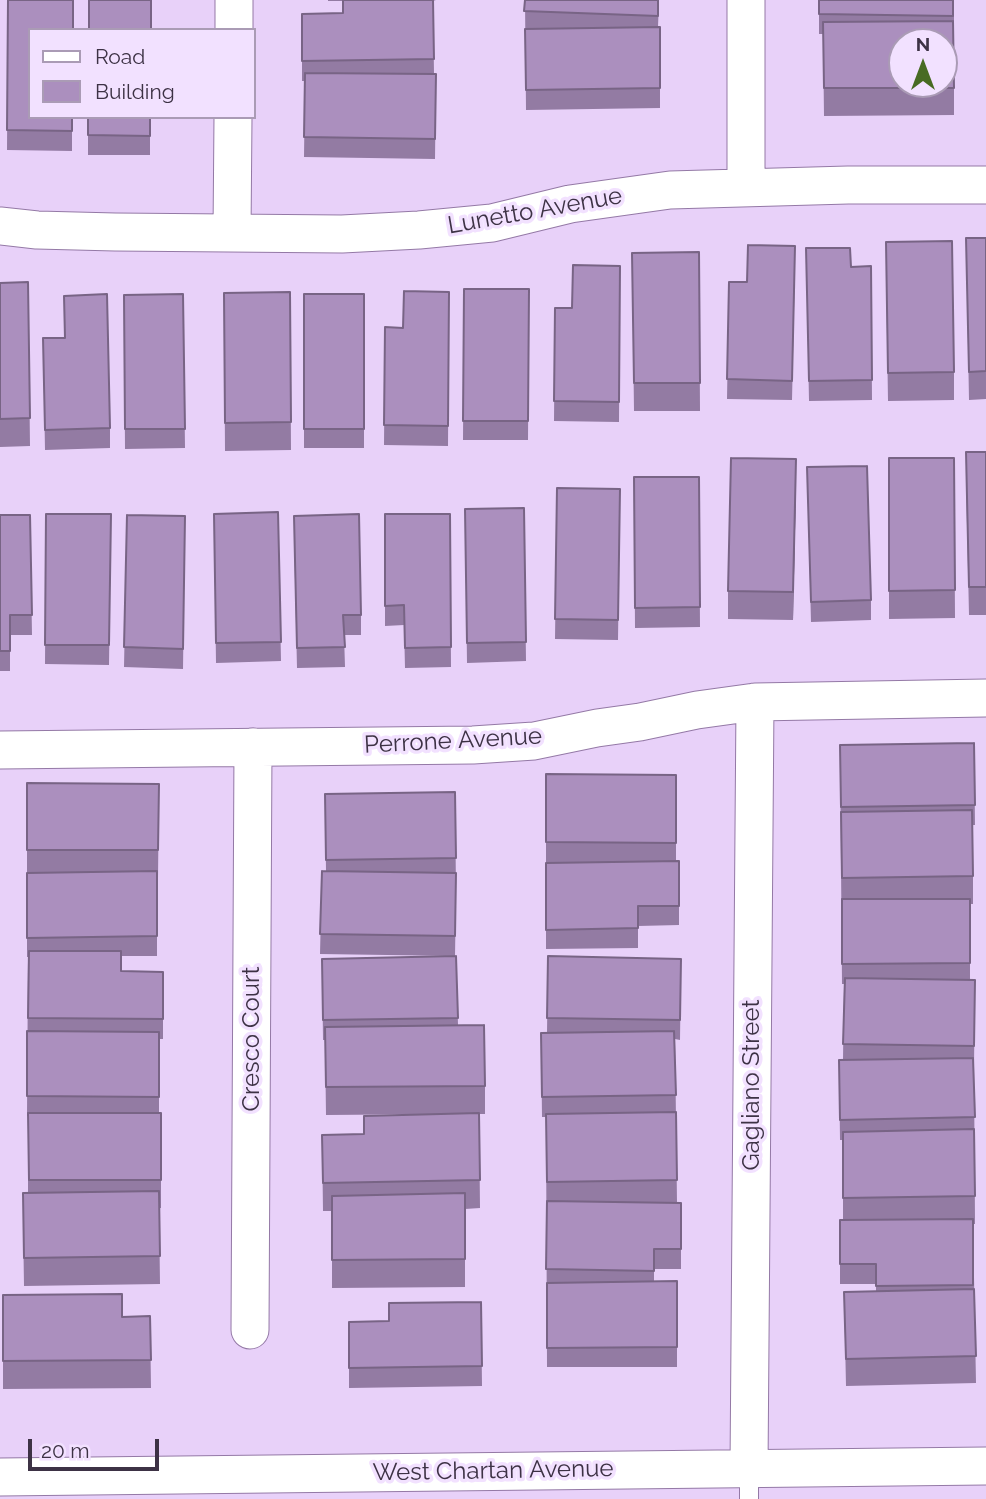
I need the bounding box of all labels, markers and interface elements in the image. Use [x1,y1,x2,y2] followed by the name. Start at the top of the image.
[28,28,256,119] legend
[888,28,958,98] north arrow
[916,33,930,55] text: N
[95,44,145,69] text: Road
[95,79,175,104] text: Building
[446,181,624,241] street label: Lunetto Avenue
[363,722,543,760] street label: Perrone Avenue
[238,966,266,1112] street label: Cresco Court
[738,1000,766,1170] street label: Gagliano Street
[32,1426,163,1470] scale bar
[41,1438,89,1463] text: 20 m
[372,1455,614,1487] street label: West Chartan Avenue

